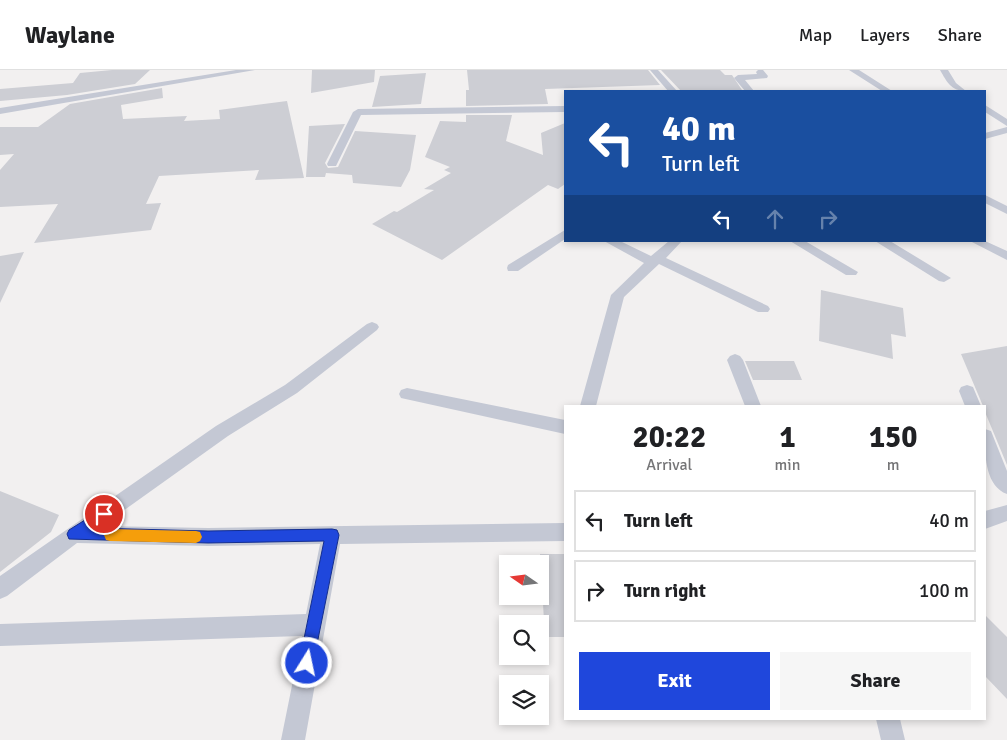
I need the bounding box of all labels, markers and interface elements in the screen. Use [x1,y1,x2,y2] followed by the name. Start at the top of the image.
[25,20,115,50] text: Waylane
[799,24,832,46] text: Map
[860,24,910,46] text: Layers
[938,24,982,46] text: Share
[662,107,736,150] text: 40 m
[579,110,644,175] icon: left
[662,150,740,177] text: Turn left
[708,205,736,233] icon: left
[761,205,789,233] icon: ahead
[814,205,842,233] icon: right
[632,419,706,456] text: 20:22
[779,419,796,456] text: 1
[869,419,917,456] text: 150
[646,455,692,475] text: Arrival
[775,455,800,475] text: min
[887,455,900,475] text: m
[83,493,125,535] pin
[90,500,118,528] icon: arrive
[581,507,609,535] icon: left
[624,509,693,533] text: Turn left
[929,509,969,533] text: 40 m
[499,555,549,605] north arrow
[499,555,549,725] map controls
[581,577,609,605] icon: right
[624,579,706,603] text: Turn right
[919,579,969,603] text: 100 m
[499,615,549,665] button: search
[280,636,332,688] position arrow
[579,652,770,710] button: Exit
[780,652,971,710] button: Share
[499,675,549,725] button: layers

